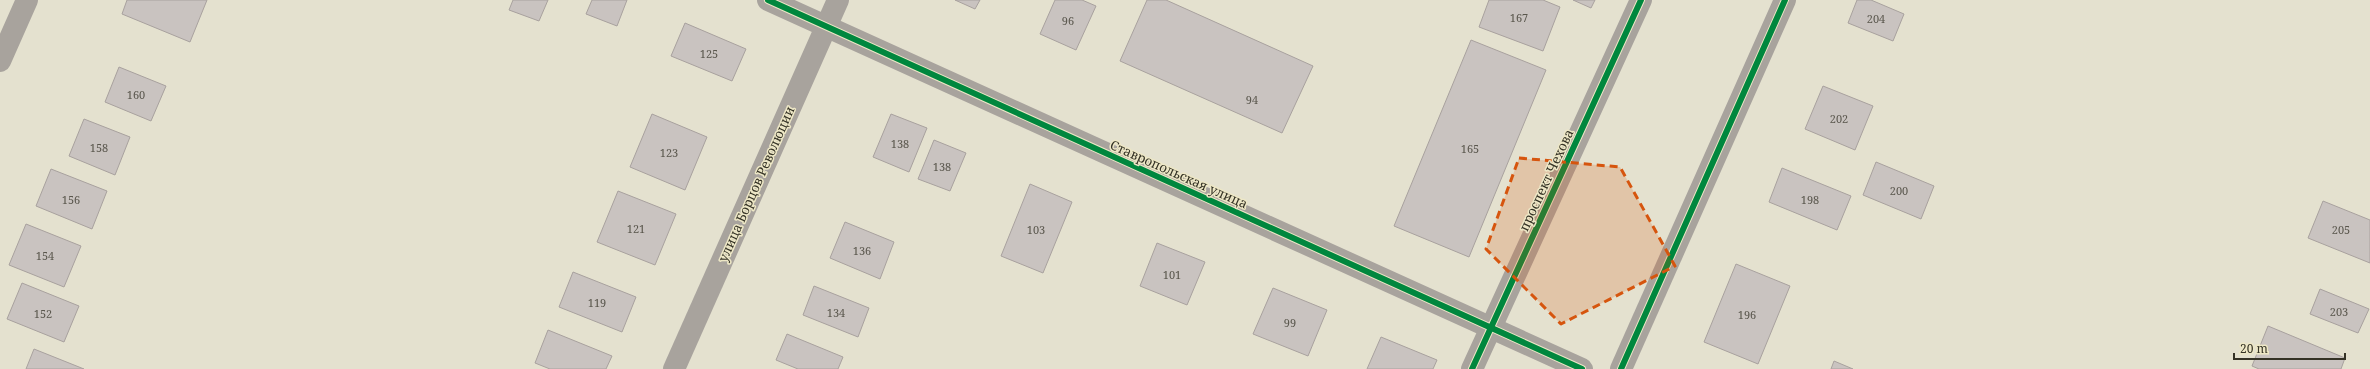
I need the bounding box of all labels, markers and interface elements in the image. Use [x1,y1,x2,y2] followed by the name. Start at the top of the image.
[1510,10,1528,25] house number: 167
[1867,11,1885,26] house number: 204
[1062,13,1074,28] house number: 96
[700,46,718,61] house number: 125
[127,87,145,102] house number: 160
[1246,92,1258,107] house number: 94
[713,103,799,265] street label: улица Борцов Революции
[1830,111,1848,126] house number: 202
[1514,126,1578,234] street label: проспект Чехова
[891,136,909,151] house number: 138
[1107,136,1251,212] street label: Ставропольская улица
[90,140,108,155] house number: 158
[1461,141,1479,156] house number: 165
[660,145,678,160] house number: 123
[933,159,951,174] house number: 138
[1890,183,1908,198] house number: 200
[62,192,80,207] house number: 156
[1801,192,1819,207] house number: 198
[627,221,645,236] house number: 121
[1027,222,1045,237] house number: 103
[2332,222,2350,237] house number: 205
[853,243,871,258] house number: 136
[36,248,54,263] house number: 154
[1163,267,1181,282] house number: 101
[588,295,606,310] house number: 119
[2330,304,2348,319] house number: 203
[827,305,845,320] house number: 134
[34,306,52,321] house number: 152
[1738,307,1756,322] house number: 196
[1284,315,1296,330] house number: 99
[2234,335,2345,361] scale bar
[2240,340,2268,357] text: 20 m

